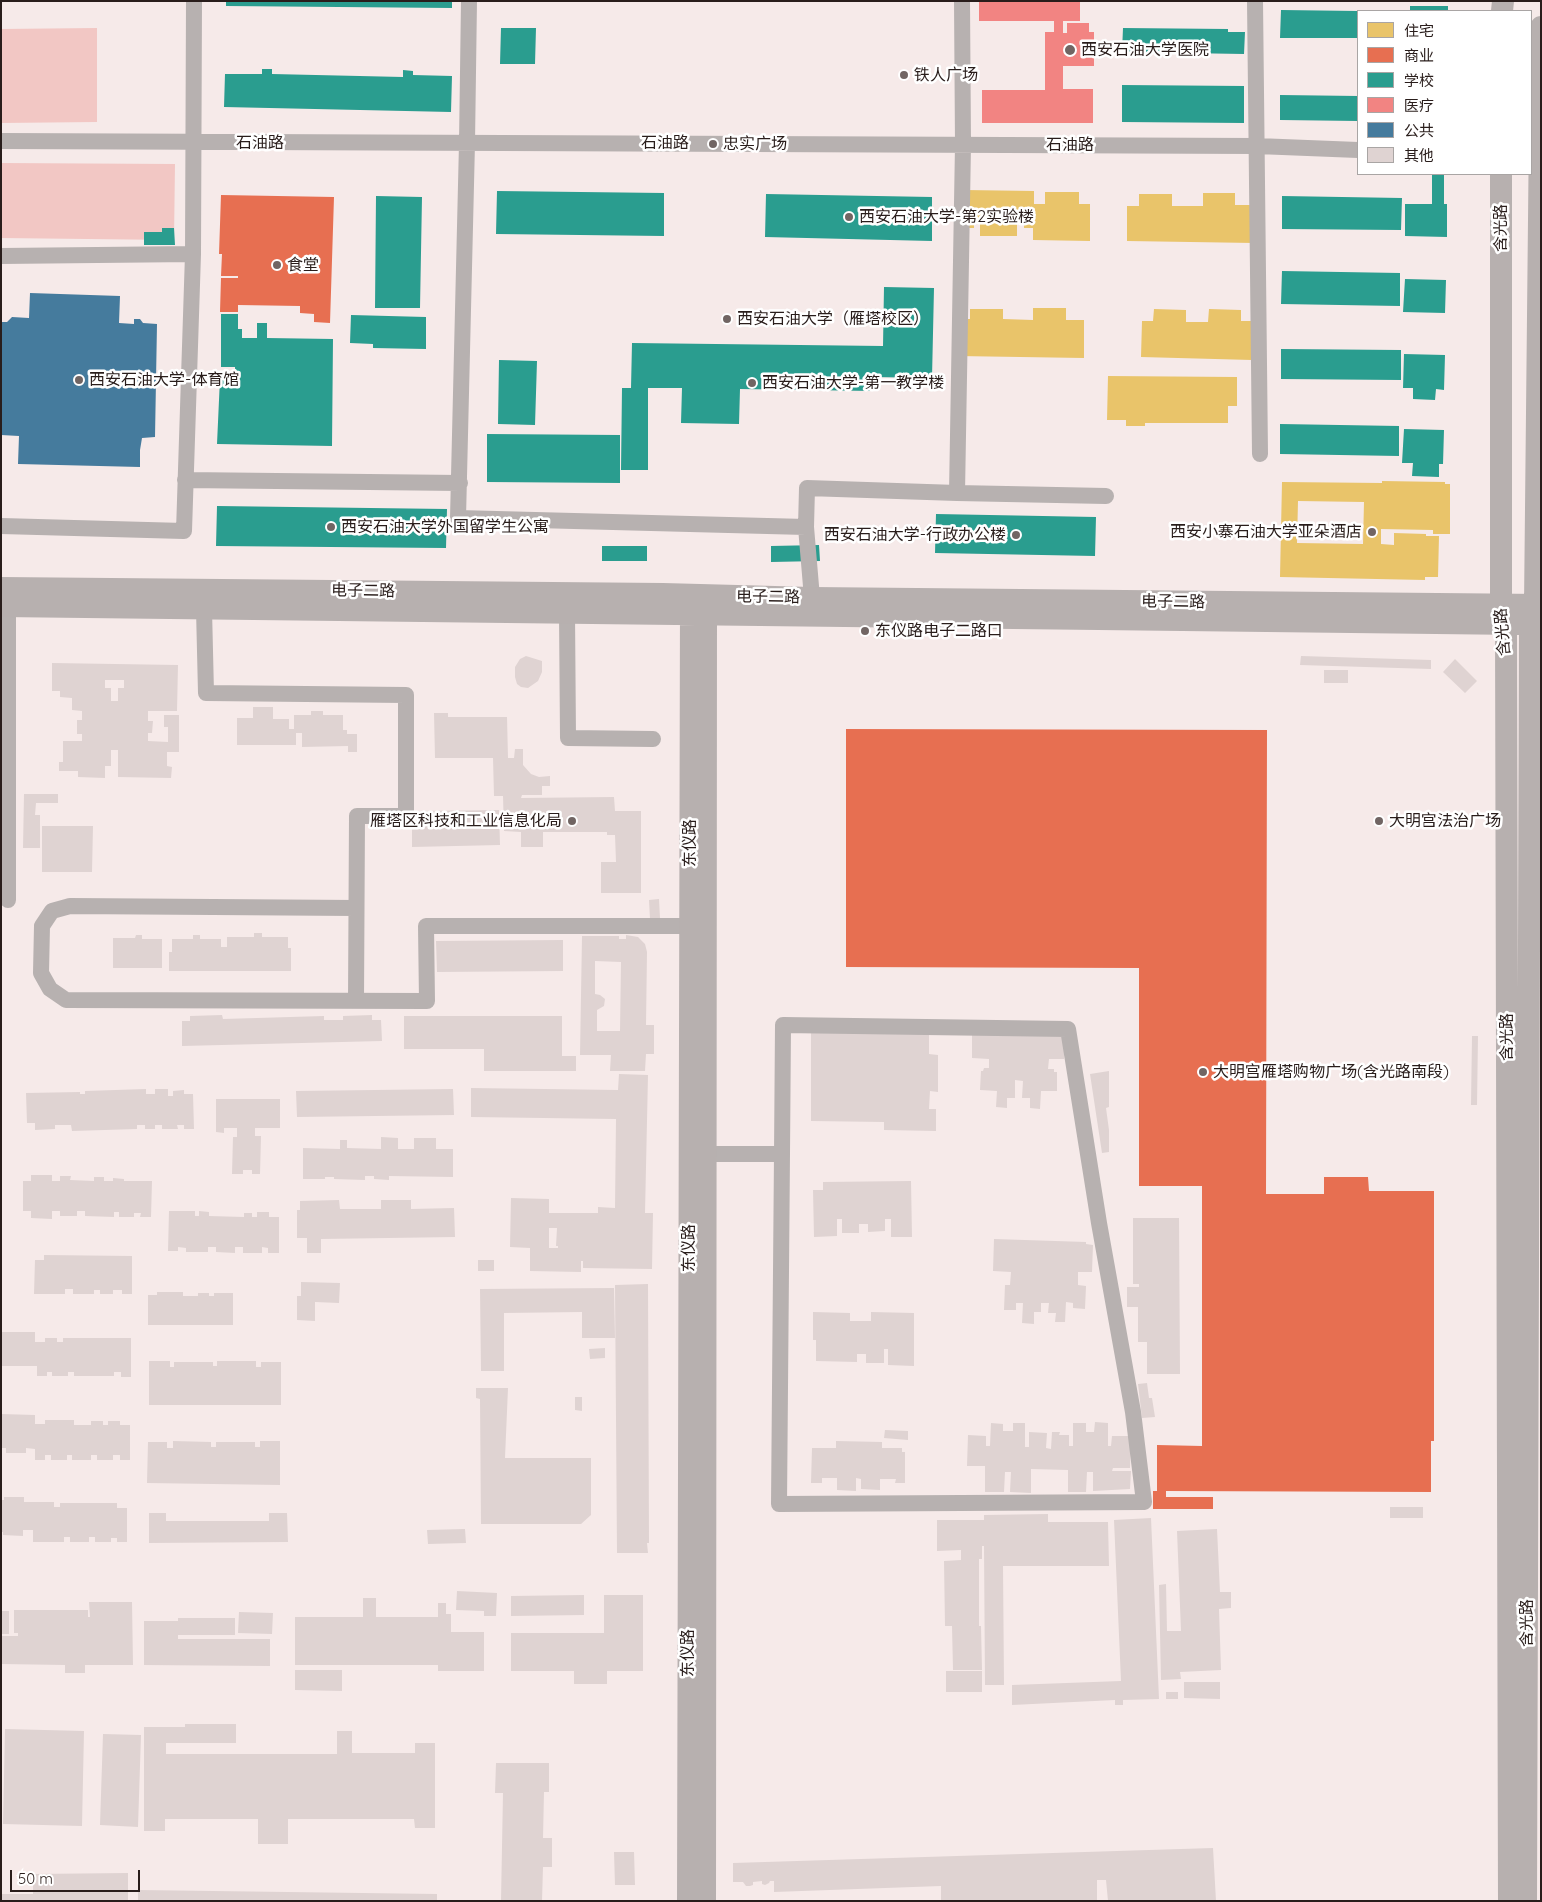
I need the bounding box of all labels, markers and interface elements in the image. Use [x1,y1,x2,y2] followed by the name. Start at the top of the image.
[1357,10,1532,175] legend
[1404,21,1434,40] text: 住宅
[1081,40,1209,60] place label: 西安石油大学医院
[1063,43,1077,57] marker: 西安石油大学医院
[1404,46,1434,65] text: 商业
[914,65,978,85] place label: 铁人广场
[898,69,910,81] marker: 铁人广场
[1404,71,1434,90] text: 学校
[1404,96,1434,115] text: 医疗
[1404,121,1434,140] text: 公共
[236,133,284,153] street label: 石油路
[641,133,689,153] street label: 石油路
[723,134,787,154] place label: 忠实广场
[1046,135,1094,155] street label: 石油路
[707,138,719,150] marker: 忠实广场
[1404,146,1434,165] text: 其他
[1491,204,1511,252] street label: 含光路
[859,207,1034,227] place label: 西安石油大学-第2实验楼
[843,211,855,223] marker: 西安石油大学-第2实验楼
[287,255,319,275] place label: 食堂
[271,259,283,271] marker: 食堂
[737,309,929,329] place label: 西安石油大学（雁塔校区）
[721,313,733,325] marker: 西安石油大学（雁塔校区）
[89,370,239,390] place label: 西安石油大学-体育馆
[762,373,944,393] place label: 西安石油大学-第一教学楼
[73,374,85,386] marker: 西安石油大学-体育馆
[746,377,758,389] marker: 西安石油大学-第一教学楼
[341,517,549,537] place label: 西安石油大学外国留学生公寓
[325,521,337,533] marker: 西安石油大学外国留学生公寓
[1170,522,1362,542] place label: 西安小寨石油大学亚朵酒店
[824,525,1006,545] place label: 西安石油大学-行政办公楼
[1366,526,1378,538] marker: 西安小寨石油大学亚朵酒店
[1010,529,1022,541] marker: 西安石油大学-行政办公楼
[331,581,395,601] street label: 电子二路
[736,587,800,607] street label: 电子二路
[1141,592,1205,612] street label: 电子二路
[1491,607,1515,657] street label: 含光路
[875,621,1003,641] place label: 东仪路电子二路口
[859,625,871,637] marker: 东仪路电子二路口
[370,811,562,831] place label: 雁塔区科技和工业信息化局
[1389,811,1501,831] place label: 大明宫法治广场
[566,815,578,827] marker: 雁塔区科技和工业信息化局
[1373,815,1385,827] marker: 大明宫法治广场
[680,819,700,867] street label: 东仪路
[1497,1013,1517,1061] street label: 含光路
[1213,1062,1449,1082] place label: 大明宫雁塔购物广场(含光路南段)
[1197,1066,1209,1078] marker: 大明宫雁塔购物广场(含光路南段)
[679,1224,699,1272] street label: 东仪路
[1517,1599,1537,1647] street label: 含光路
[678,1629,698,1677] street label: 东仪路
[12,1860,142,1892] scale bar
[18,1869,53,1888] text: 50 m

